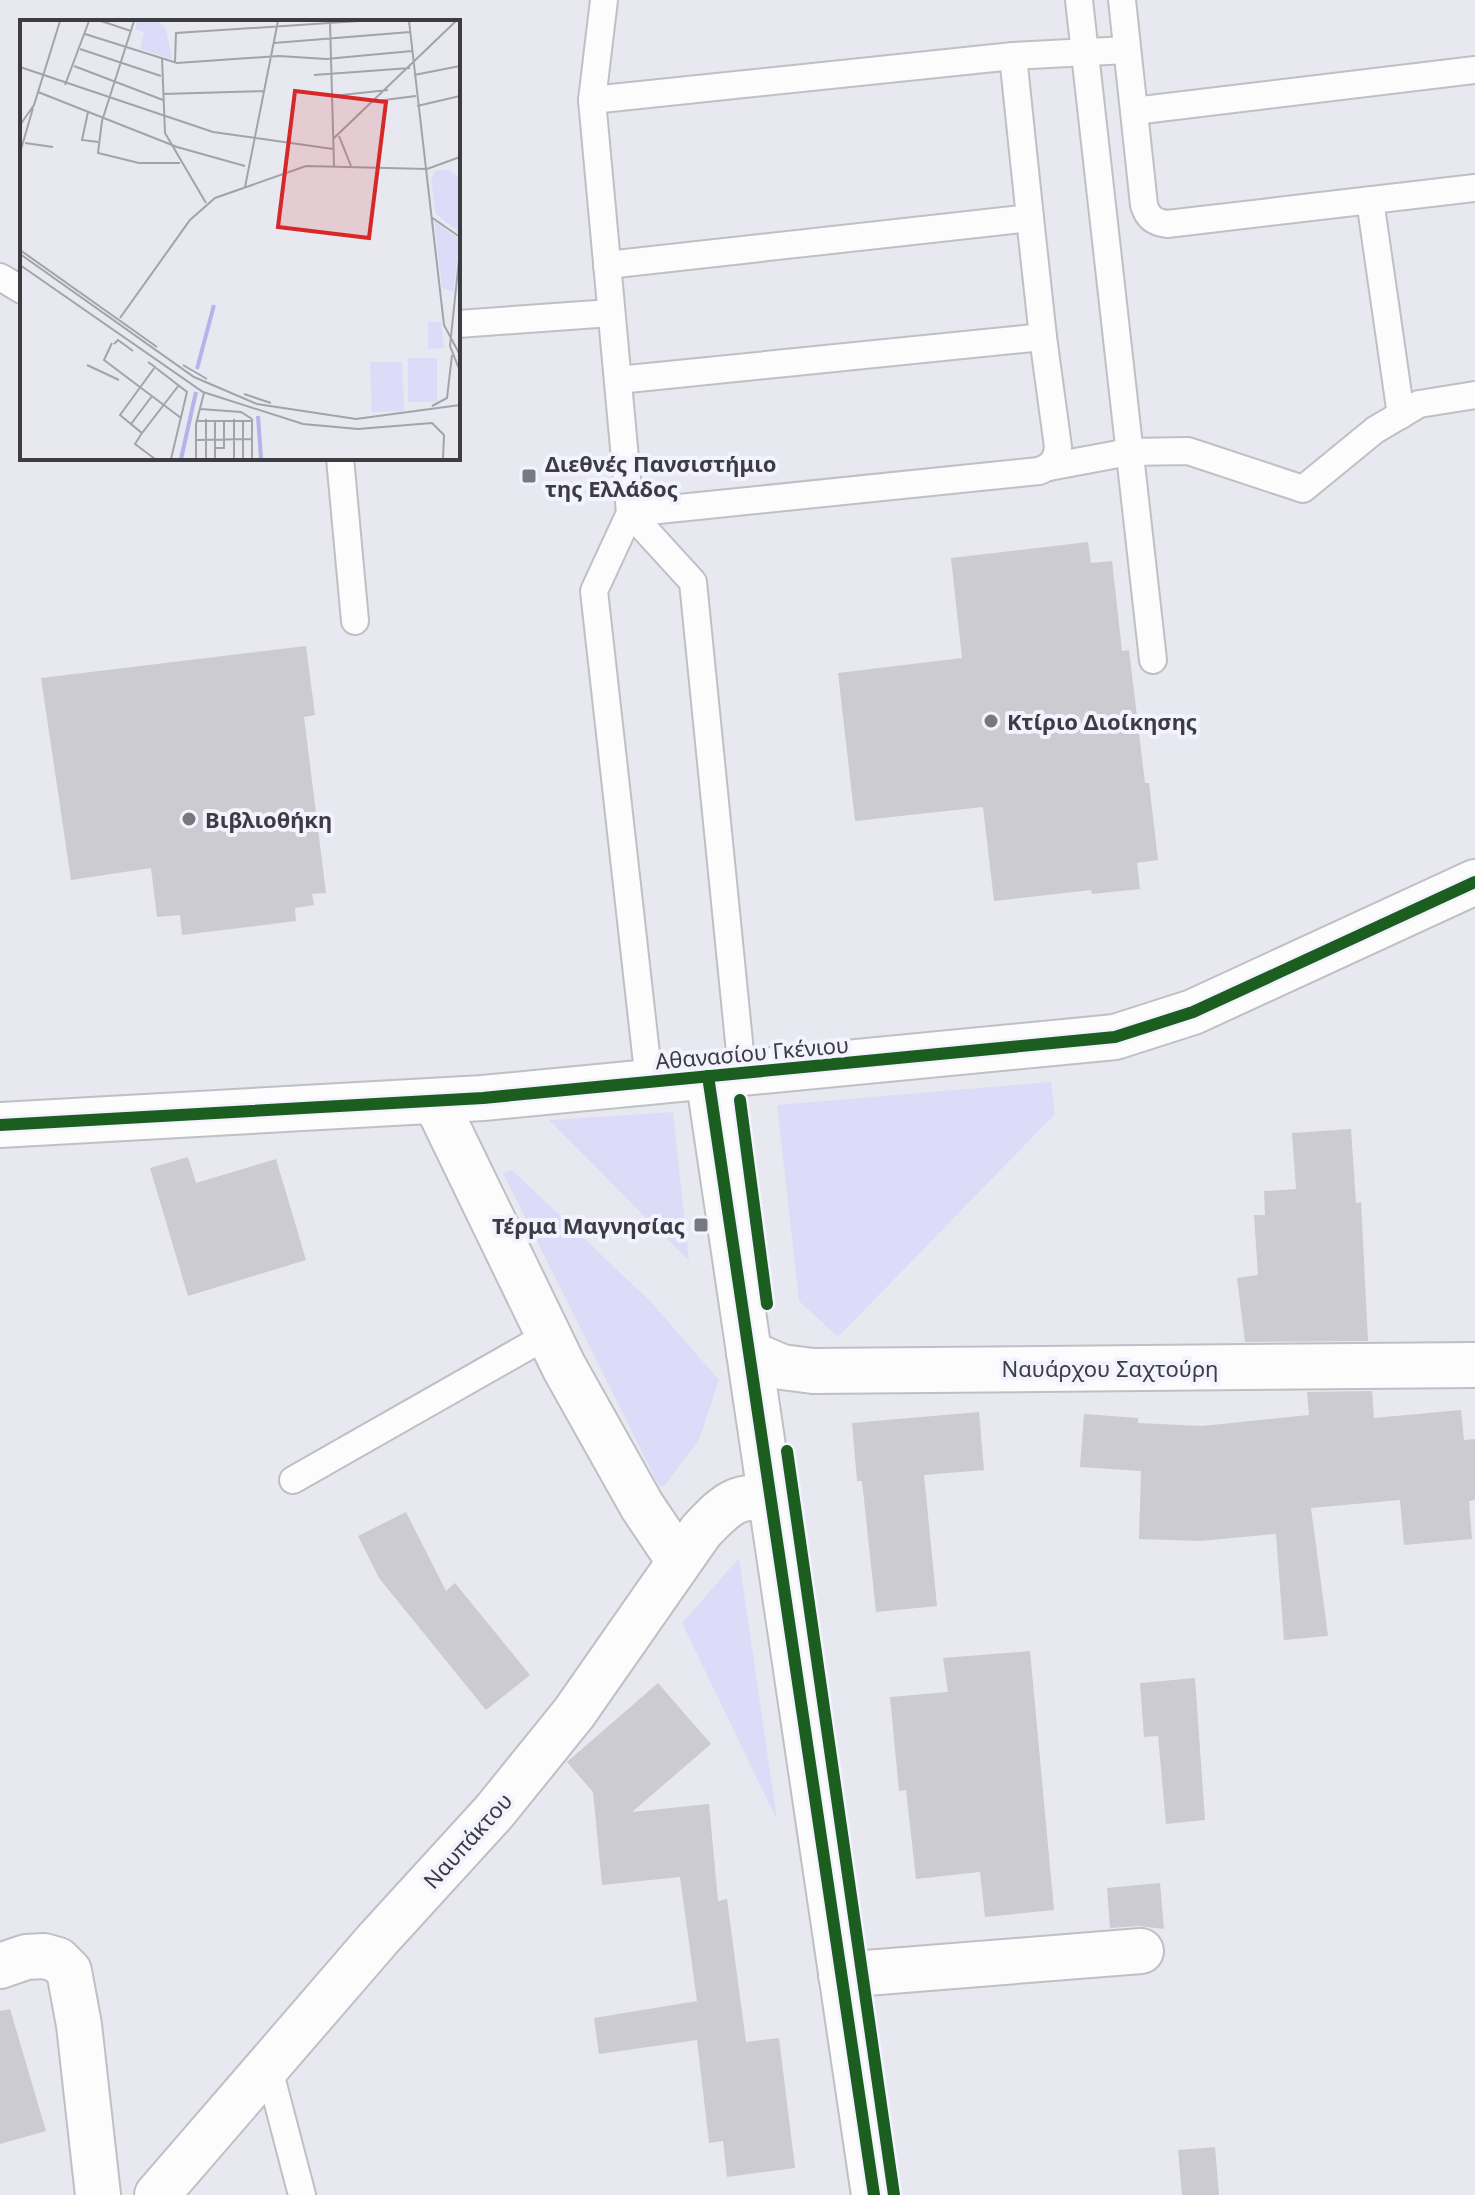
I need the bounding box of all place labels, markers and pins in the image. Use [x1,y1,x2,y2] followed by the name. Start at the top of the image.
[545,448,776,503] place label: Διεθνές Πανσιστήμιο της Ελλάδος
[520,467,538,485] marker: Διεθνές Πανσιστήμιο της Ελλάδος
[1007,706,1197,736] place label: Κτίριο Διοίκησης
[982,712,1000,730] marker: Κτίριο Διοίκησης
[205,804,332,834] place label: Βιβλιοθήκη
[180,810,198,828] marker: Βιβλιοθήκη
[492,1210,685,1240] place label: Τέρμα Μαγνησίας
[692,1216,710,1234] marker: Τέρμα Μαγνησίας

